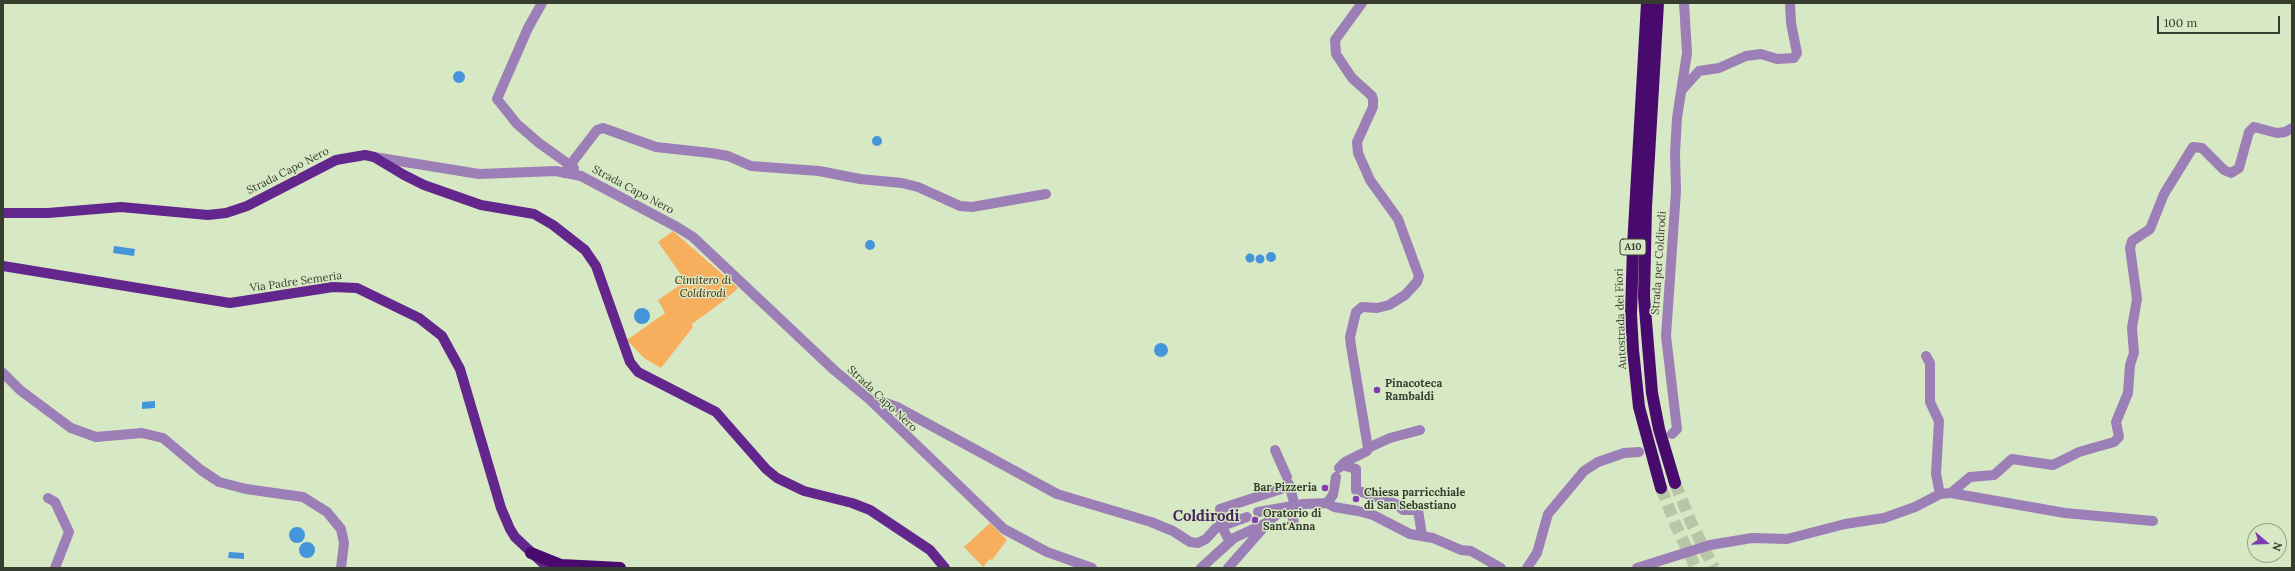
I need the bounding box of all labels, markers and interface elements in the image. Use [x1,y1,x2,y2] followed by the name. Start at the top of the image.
[2159,8,2282,34] scale bar
[2164,15,2197,30] text: 100 m
[245,145,331,197] street label: Strada Capo Nero
[590,163,676,217] street label: Strada Capo Nero
[1649,211,1669,315] street label: Strada per Coldirodi
[1620,239,1646,255] road number: A10
[1613,268,1629,370] street label: Autostrada dei Fiori
[249,269,343,295] street label: Via Padre Semeria
[675,274,731,300] park label: Cimitero di Coldirodi
[844,363,920,435] street label: Strada Capo Nero
[1385,377,1442,403] place label: Pinacoteca Rambaldi
[1372,385,1382,395] marker: Pinacoteca Rambaldi
[1253,481,1317,495] place label: Bar Pizzeria
[1320,483,1330,493] marker: Bar Pizzeria
[1364,486,1465,512] place label: Chiesa parricchiale di San Sebastiano
[1351,494,1361,504] marker: Chiesa parricchiale di San Sebastiano
[1263,507,1321,533] place label: Oratorio di Sant'Anna
[1173,508,1239,526] district label: Coldirodi
[1250,515,1260,525] marker: Oratorio di Sant'Anna
[2247,523,2287,563] north arrow
[2269,540,2285,553] text: N

